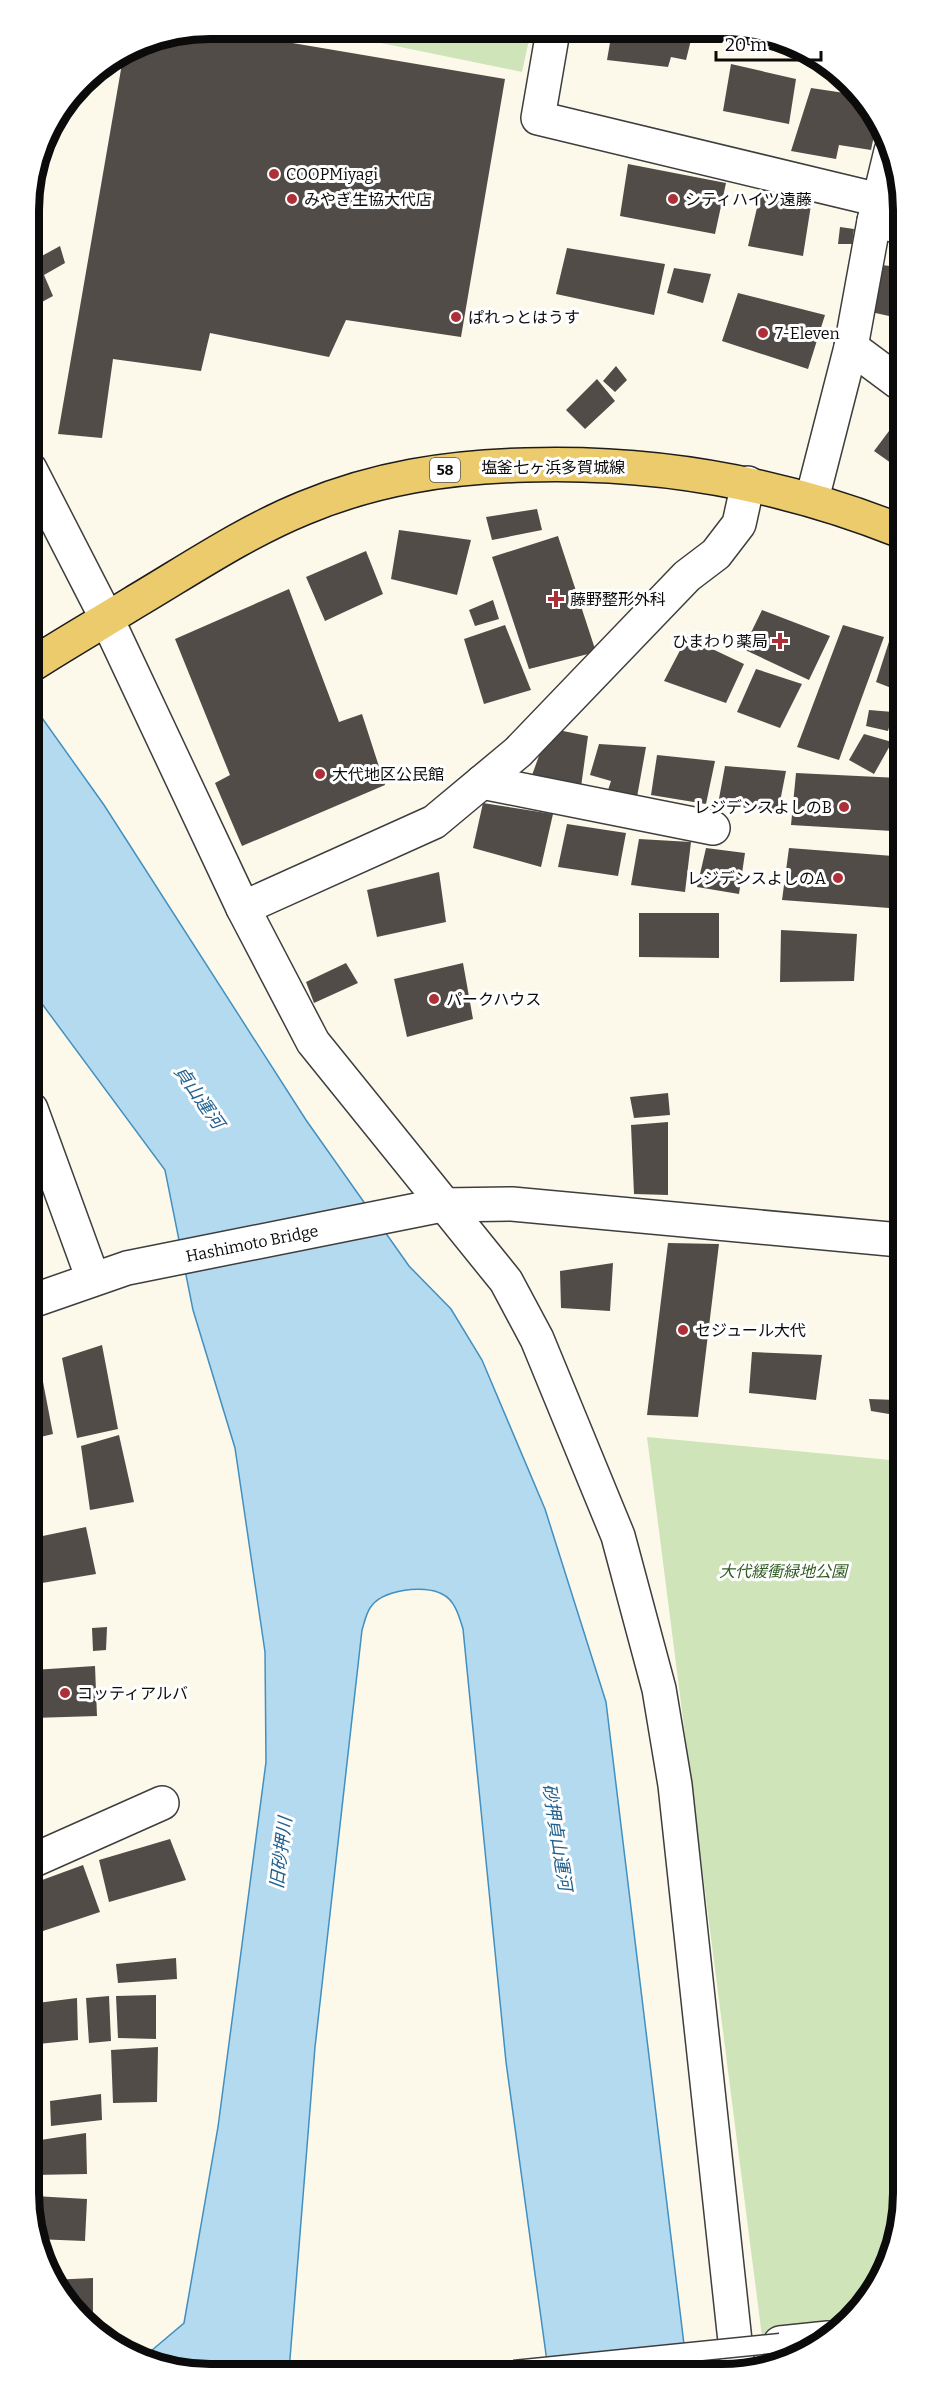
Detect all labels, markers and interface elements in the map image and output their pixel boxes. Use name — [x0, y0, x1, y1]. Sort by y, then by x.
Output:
scale bar — [716, 24, 821, 62]
text: 20 m — [725, 34, 767, 56]
place label: COOPMiyagi — [286, 165, 378, 184]
marker: COOPMiyagi — [267, 167, 281, 181]
place label: みやぎ生協大代店 — [304, 190, 432, 209]
place label: シティハイツ遠藤 — [685, 190, 812, 209]
marker: みやぎ生協大代店 — [285, 192, 299, 206]
marker: シティハイツ遠藤 — [666, 192, 680, 206]
place label: ぱれっとはうす — [468, 308, 580, 327]
marker: ぱれっとはうす — [449, 310, 463, 324]
place label: 7-Eleven — [775, 324, 840, 343]
marker: 7-Eleven — [756, 326, 770, 340]
road number: 58 — [430, 458, 460, 482]
street label: 塩釜七ヶ浜多賀城線 — [481, 458, 625, 477]
marker: 藤野整形外科 — [547, 590, 565, 608]
place label: 藤野整形外科 — [570, 590, 666, 609]
place label: ひまわり薬局 — [672, 632, 768, 651]
marker: ひまわり薬局 — [773, 634, 787, 648]
place label: 大代地区公民館 — [332, 765, 444, 784]
marker: 大代地区公民館 — [313, 767, 327, 781]
place label: レジデンスよしのB — [694, 798, 832, 817]
marker: レジデンスよしのB — [837, 800, 851, 814]
place label: レジデンスよしのA — [687, 869, 827, 888]
marker: レジデンスよしのA — [831, 871, 845, 885]
place label: パークハウス — [446, 990, 541, 1009]
marker: パークハウス — [427, 992, 441, 1006]
water label: 貞山運河 — [169, 1061, 230, 1135]
street label: Hashimoto Bridge — [184, 1221, 320, 1266]
place label: セジュール大代 — [695, 1321, 806, 1340]
marker: セジュール大代 — [676, 1323, 690, 1337]
park label: 大代緩衝緑地公園 — [719, 1562, 849, 1581]
place label: コッティアルバ — [77, 1684, 188, 1703]
marker: コッティアルバ — [58, 1686, 72, 1700]
water label: 砂押貞山運河 — [538, 1782, 577, 1895]
water label: 旧砂押川 — [266, 1814, 297, 1890]

